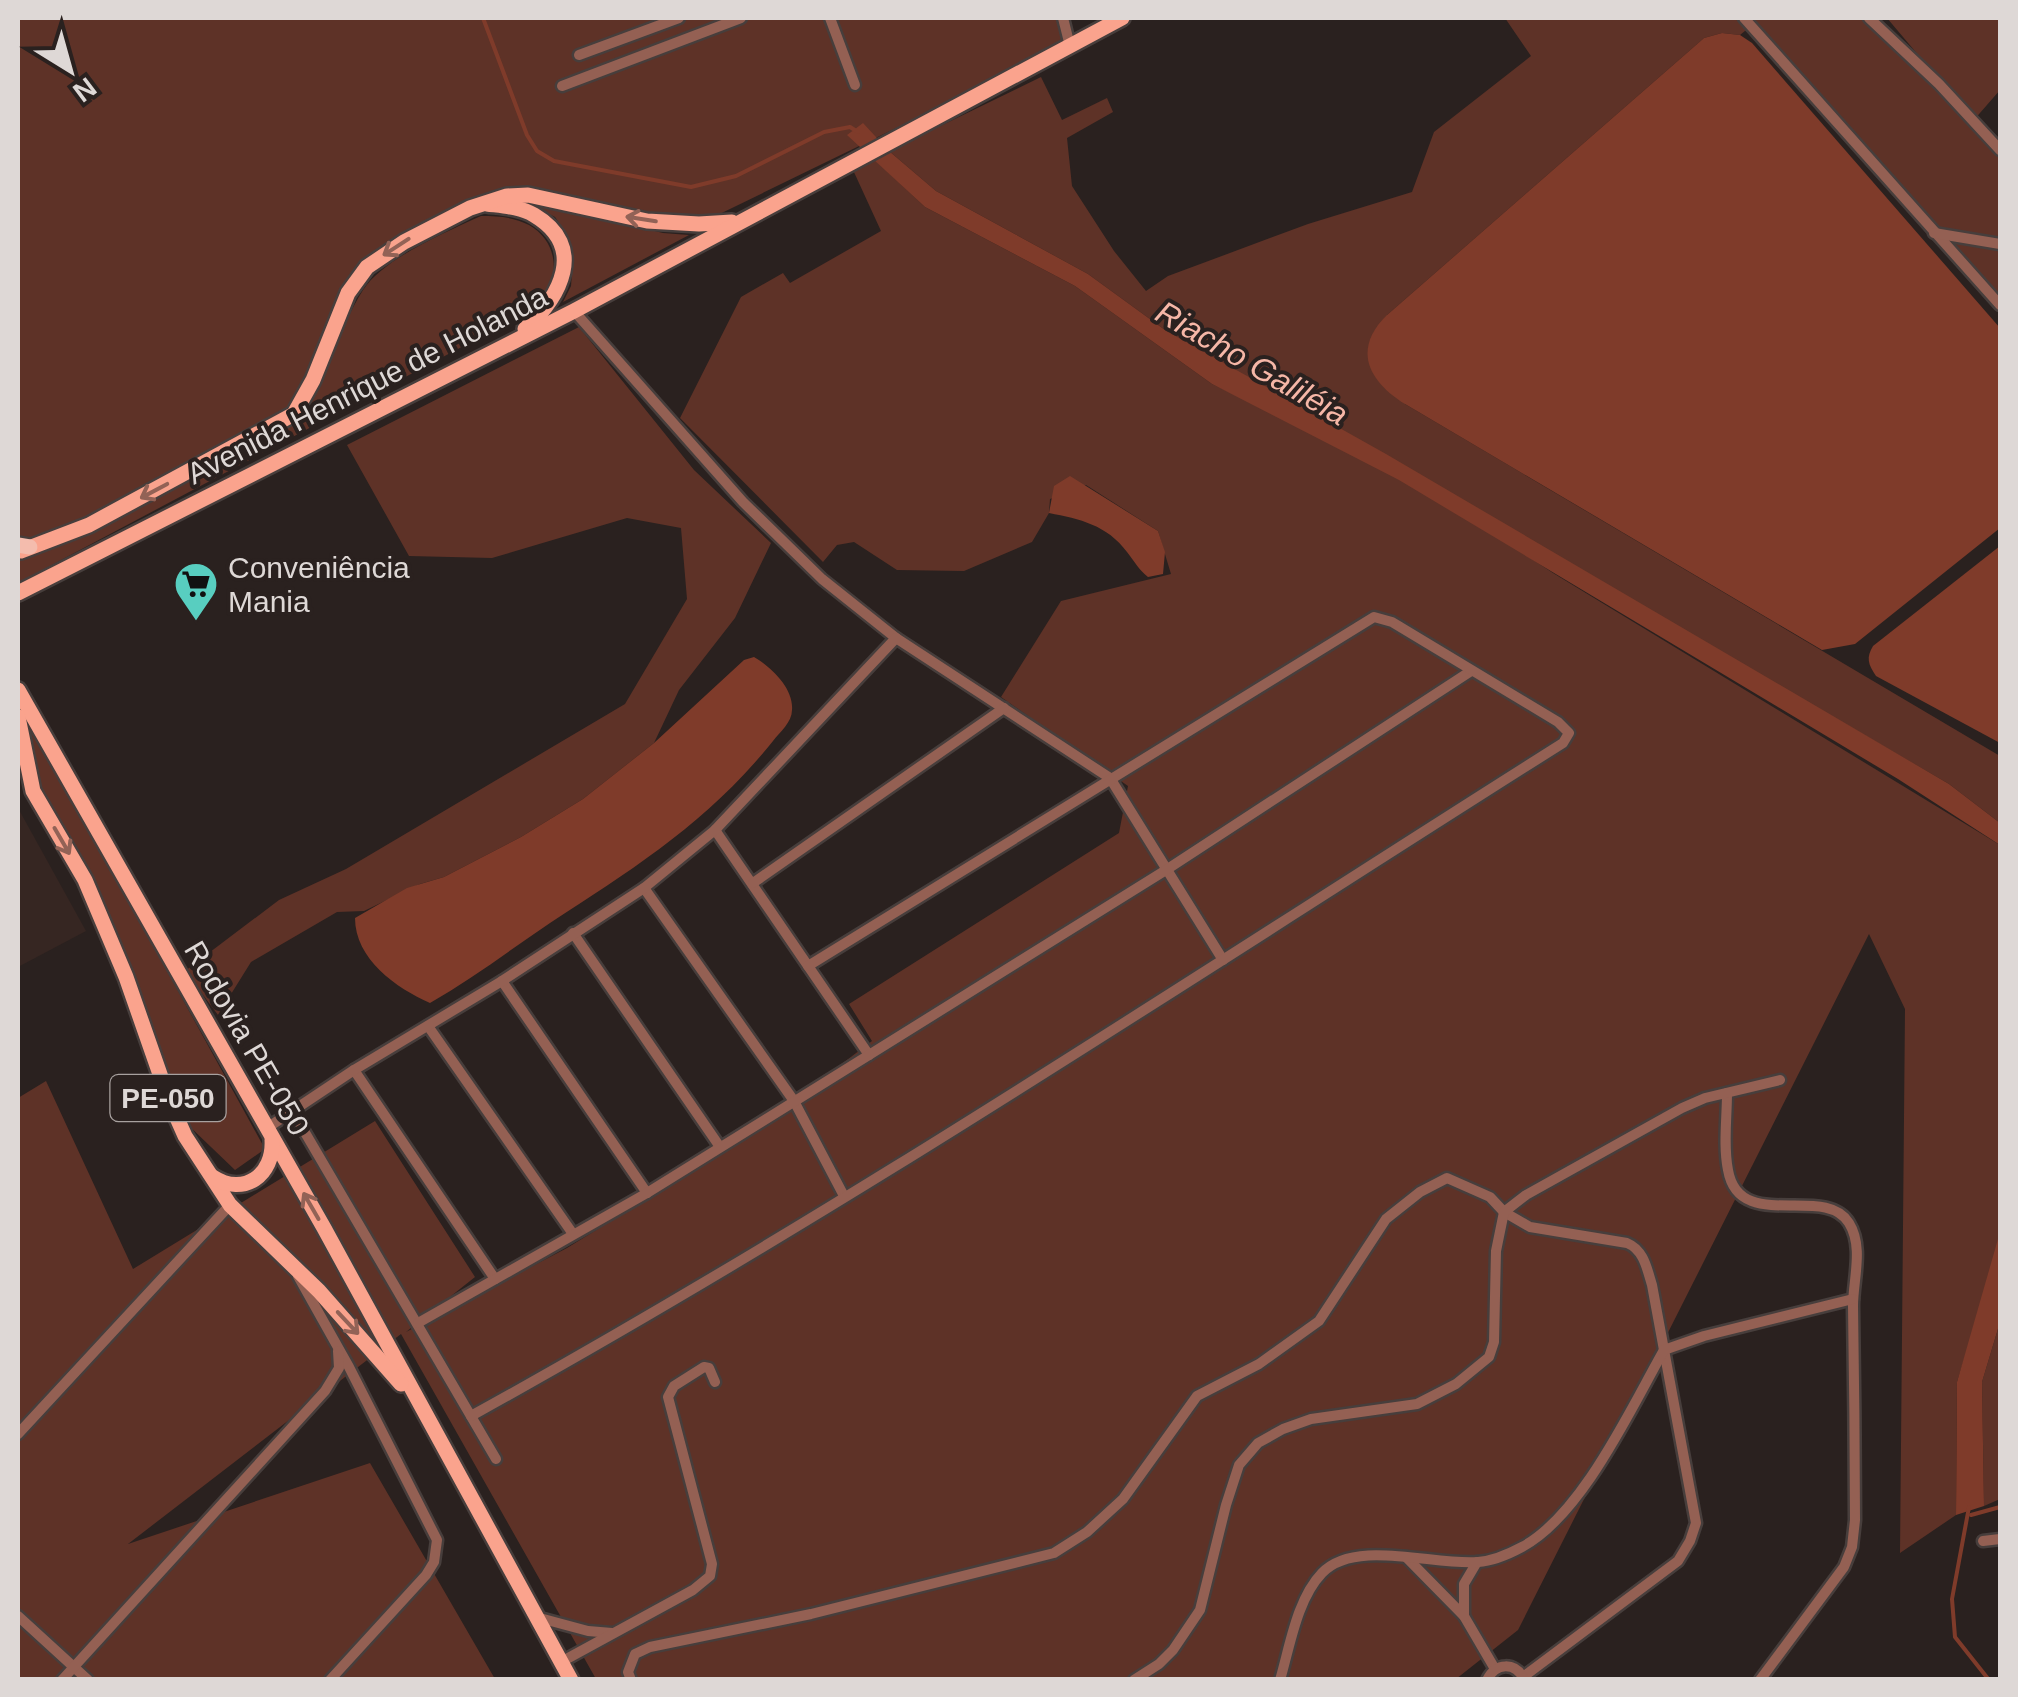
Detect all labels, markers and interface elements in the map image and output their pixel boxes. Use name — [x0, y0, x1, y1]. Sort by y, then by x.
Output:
north arrow — [20, 20, 120, 120]
text: N — [67, 71, 102, 108]
one-way arrow — [626, 209, 658, 228]
one-way arrow — [383, 237, 411, 258]
street label: Avenida Henrique de Holanda — [181, 279, 553, 490]
water label: Riacho Galiléia — [1150, 294, 1354, 432]
one-way arrow — [140, 482, 170, 501]
place label: Conveniência Mania — [228, 551, 410, 618]
supermarket icon: Conveniência Mania — [173, 561, 219, 622]
one-way arrow — [52, 825, 72, 855]
street label: Rodovia PE-050 — [178, 935, 316, 1141]
road number: PE-050 — [110, 1075, 226, 1121]
one-way arrow — [301, 1193, 321, 1221]
one-way arrow — [336, 1310, 360, 1334]

